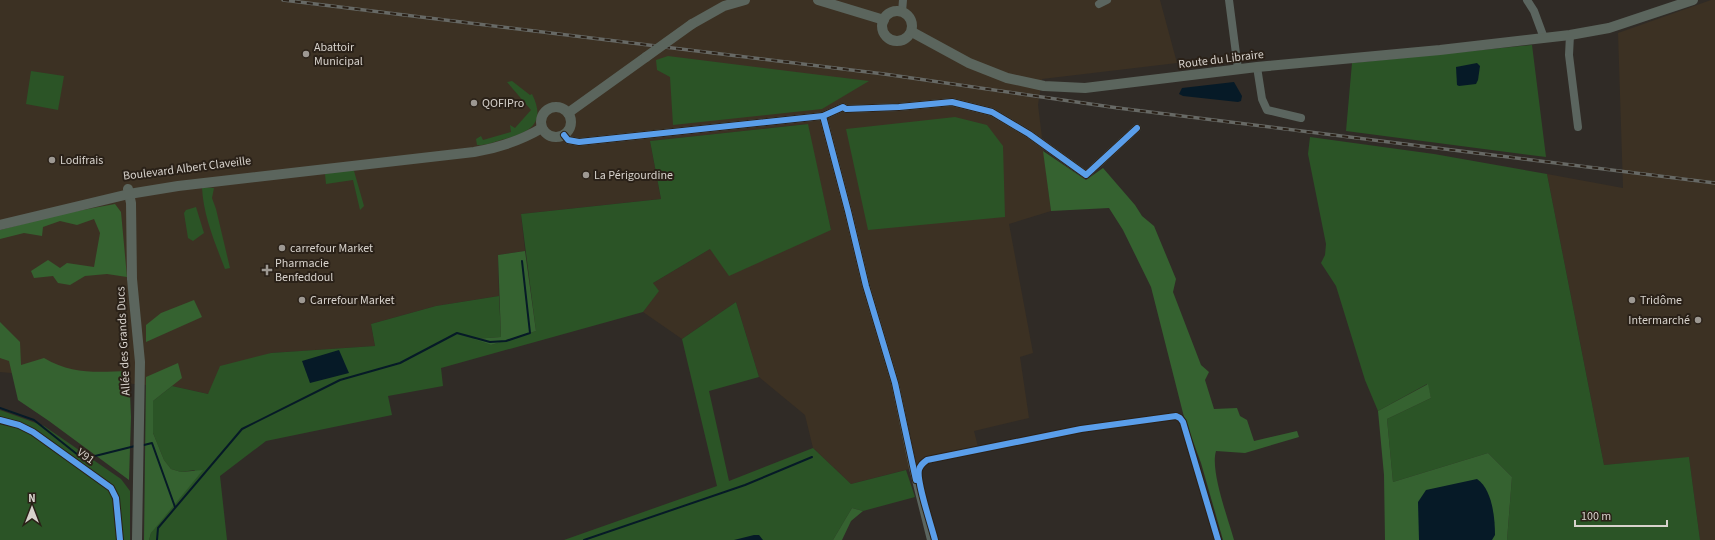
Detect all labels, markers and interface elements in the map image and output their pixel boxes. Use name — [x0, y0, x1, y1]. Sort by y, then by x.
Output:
place label: Abattoir Municipal — [314, 39, 363, 70]
street label: Route du Libraire — [1177, 46, 1265, 73]
marker: Abattoir Municipal — [301, 49, 311, 59]
place label: QOFIPro — [482, 95, 524, 112]
marker: QOFIPro — [469, 98, 479, 108]
place label: Lodifrais — [60, 152, 103, 169]
street label: Boulevard Albert Claveille — [122, 152, 252, 185]
marker: Lodifrais — [47, 155, 57, 165]
place label: La Périgourdine — [594, 167, 673, 184]
marker: La Périgourdine — [581, 170, 591, 180]
place label: carrefour Market — [290, 240, 373, 257]
marker: carrefour Market — [277, 243, 287, 253]
place label: Pharmacie Benfeddoul — [275, 255, 333, 286]
marker: Pharmacie Benfeddoul — [262, 265, 272, 275]
street label: Allée des Grands Ducs — [112, 286, 135, 396]
place label: Carrefour Market — [310, 292, 395, 309]
place label: Tridôme — [1640, 292, 1682, 309]
marker: Carrefour Market — [297, 295, 307, 305]
marker: Tridôme — [1627, 295, 1637, 305]
place label: Intermarché — [1628, 312, 1690, 329]
marker: Intermarché — [1693, 315, 1703, 325]
street label: V91 — [73, 444, 98, 469]
north arrow — [12, 488, 52, 528]
text: N — [28, 491, 36, 506]
scale bar — [1575, 502, 1667, 528]
text: 100 m — [1581, 508, 1611, 525]

